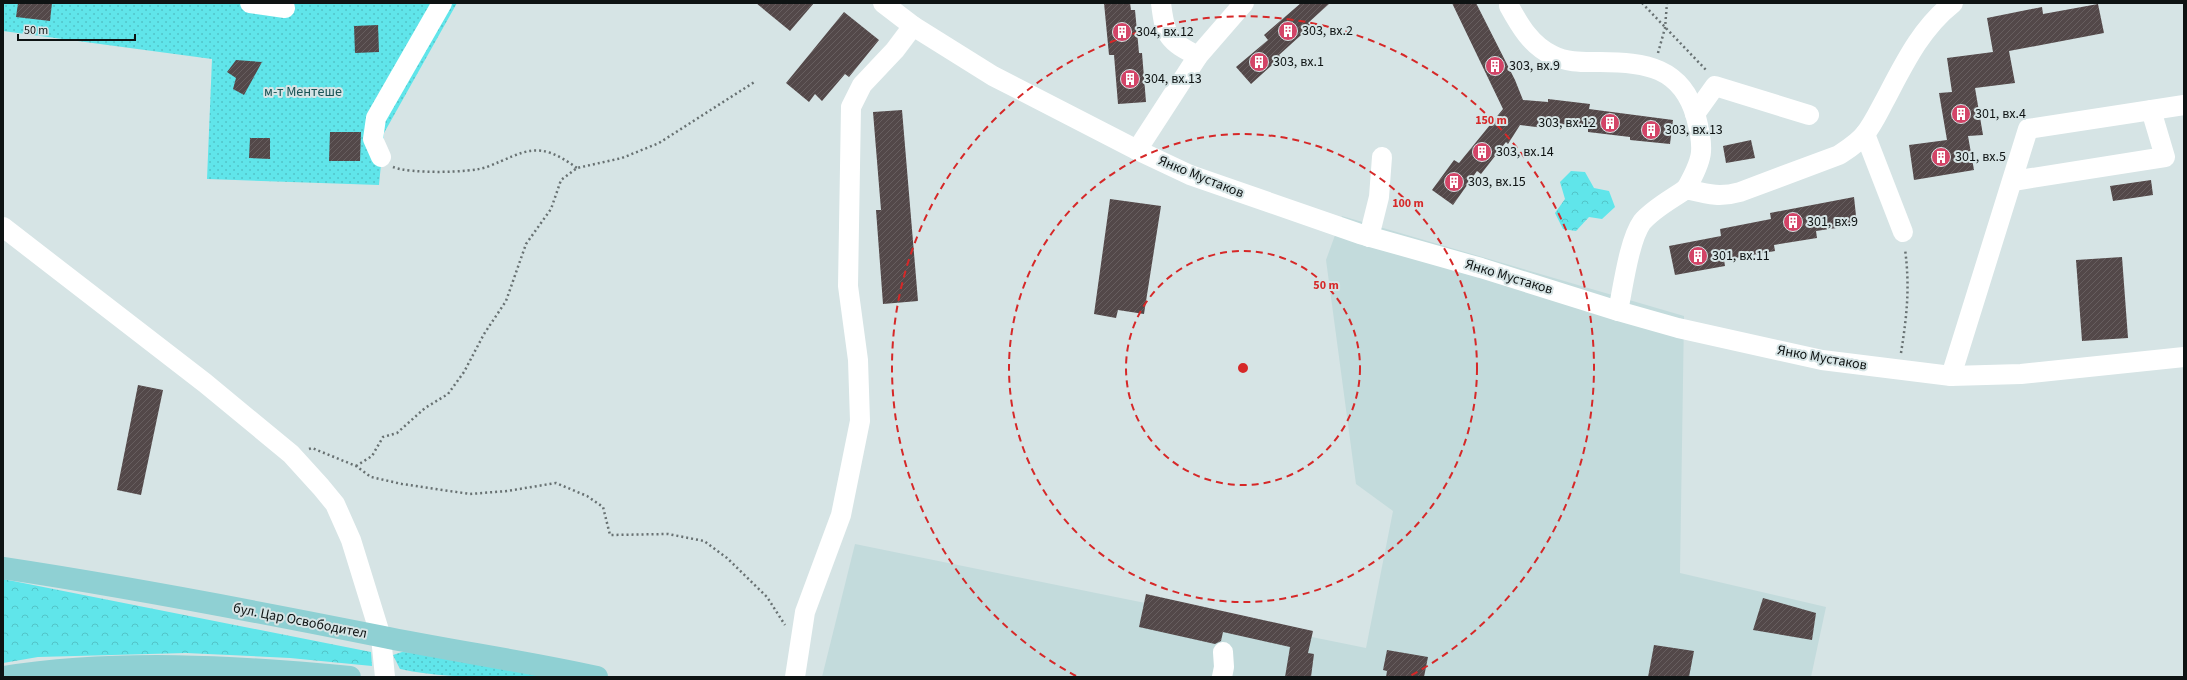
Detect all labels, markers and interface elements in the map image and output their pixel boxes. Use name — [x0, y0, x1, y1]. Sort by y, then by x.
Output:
scale bar — [18, 16, 135, 42]
building icon: 303, вх.2 — [1277, 20, 1299, 42]
building icon: 304, вх.12 — [1111, 21, 1133, 43]
place label: 303, вх.2 — [1302, 21, 1353, 41]
text: 50 m — [24, 22, 48, 39]
place label: 304, вх.12 — [1136, 22, 1194, 42]
building icon: 303, вх.1 — [1248, 51, 1270, 73]
place label: 303, вх.1 — [1273, 52, 1324, 72]
building icon: 303, вх.9 — [1484, 55, 1506, 77]
place label: 303, вх.9 — [1509, 56, 1560, 76]
building icon: 304, вх.13 — [1119, 68, 1141, 90]
place label: 304, вх.13 — [1144, 69, 1202, 89]
park label: м-т Ментeше — [264, 82, 342, 102]
building icon: 301, вх.4 — [1950, 103, 1972, 125]
place label: 301, вх.4 — [1975, 104, 2026, 124]
text: 150 m — [1475, 112, 1507, 129]
building icon: 303, вх.12 — [1599, 112, 1621, 134]
place label: 303, вх.12 — [1538, 113, 1596, 133]
building icon: 303, вх.13 — [1640, 119, 1662, 141]
place label: 303, вх.13 — [1665, 120, 1723, 140]
building icon: 303, вх.14 — [1471, 141, 1493, 163]
place label: 303, вх.14 — [1496, 142, 1554, 162]
building icon: 301, вх.5 — [1930, 146, 1952, 168]
place label: 301, вх.5 — [1955, 147, 2006, 167]
street label: Янко Мустаков — [1155, 151, 1247, 203]
building icon: 303, вх.15 — [1443, 171, 1465, 193]
place label: 303, вх.15 — [1468, 172, 1526, 192]
text: 100 m — [1392, 195, 1424, 212]
building icon: 301, вх.9 — [1782, 211, 1804, 233]
place label: 301, вх.9 — [1807, 212, 1858, 232]
building icon: 301, вх.11 — [1687, 245, 1709, 267]
place label: 301, вх.11 — [1712, 246, 1770, 266]
street label: Янко Мустаков — [1463, 254, 1555, 300]
text: 50 m — [1313, 277, 1339, 294]
street label: Янко Мустаков — [1776, 340, 1868, 376]
centre of rings — [1236, 361, 1250, 375]
street label: бул. Цар Освободител — [231, 598, 369, 644]

